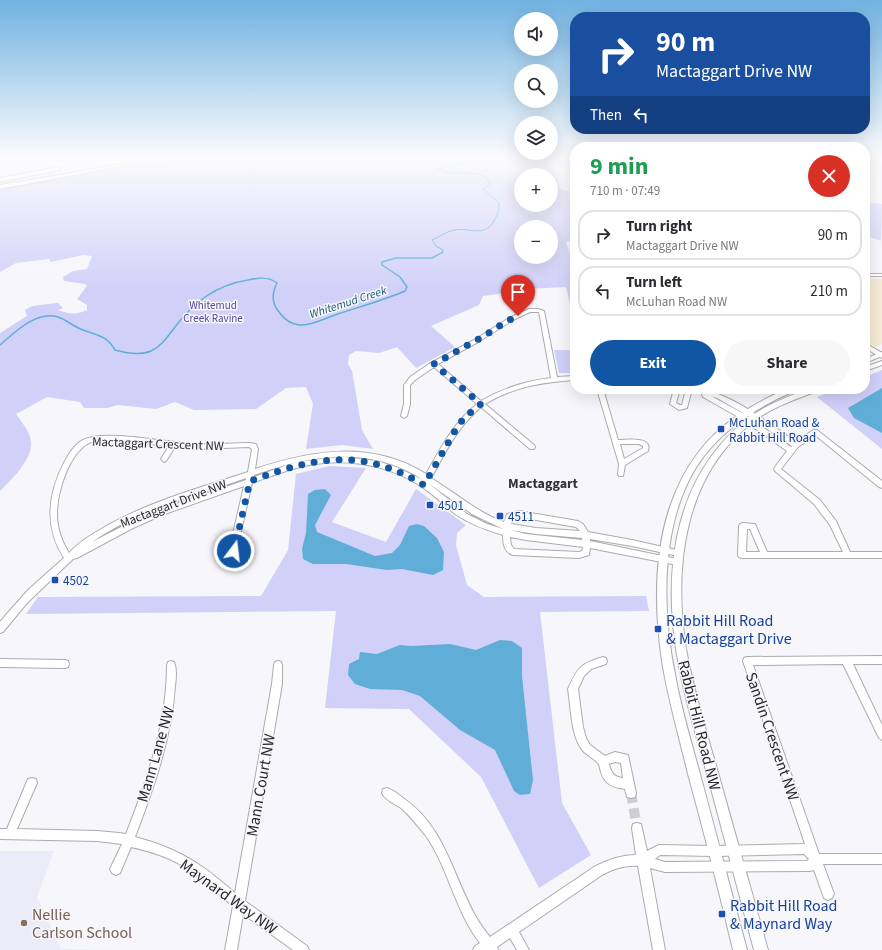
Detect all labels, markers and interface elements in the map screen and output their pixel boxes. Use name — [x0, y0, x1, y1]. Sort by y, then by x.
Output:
map controls — [514, 12, 558, 264]
button: sound — [514, 12, 558, 56]
text: 90 m — [656, 22, 715, 62]
icon: right — [590, 28, 642, 80]
text: Mactaggart Drive NW — [656, 59, 812, 84]
button: search — [514, 64, 558, 108]
icon: left — [630, 104, 652, 126]
text: Then — [590, 105, 622, 126]
button: layers — [514, 116, 558, 160]
text: 9 min — [590, 149, 648, 184]
button: close — [808, 155, 850, 197]
button: + — [514, 168, 558, 212]
text: 710 m · 07:49 — [590, 182, 660, 200]
text: Turn right — [626, 216, 692, 237]
button: − — [514, 220, 558, 264]
icon: right — [592, 224, 614, 246]
text: 90 m — [818, 225, 848, 246]
text: Mactaggart Drive NW — [626, 237, 739, 255]
text: Turn left — [626, 272, 682, 293]
pin — [501, 275, 535, 316]
icon: left — [592, 280, 614, 302]
icon: arrive — [507, 281, 529, 303]
text: 210 m — [810, 281, 848, 302]
water label: Whitemud Creek — [307, 282, 389, 323]
text: McLuhan Road NW — [626, 293, 727, 311]
park label: Whitemud Creek Ravine — [183, 298, 243, 326]
button: Exit — [590, 340, 716, 386]
button: Share — [724, 340, 850, 386]
place label: McLuhan Road & Rabbit Hill Road — [729, 414, 819, 447]
marker: McLuhan Road & Rabbit Hill Road — [716, 424, 726, 434]
street label: Mactaggart Crescent NW — [92, 433, 224, 455]
district label: Mactaggart — [508, 474, 579, 494]
street label: Mactaggart Drive NW — [117, 475, 229, 533]
place label: 4501 — [438, 497, 464, 515]
marker: 4501 — [425, 500, 435, 510]
place label: 4511 — [508, 508, 534, 526]
marker: 4511 — [495, 511, 505, 521]
position arrow — [213, 530, 255, 572]
place label: 4502 — [63, 572, 89, 590]
marker: 4502 — [50, 575, 60, 585]
place label: Rabbit Hill Road & Mactaggart Drive — [666, 610, 792, 650]
marker: Rabbit Hill Road & Mactaggart Drive — [653, 624, 663, 634]
street label: Rabbit Hill Road NW — [672, 658, 726, 793]
street label: Sandin Crescent NW — [740, 669, 804, 804]
street label: Mann Lane NW — [132, 703, 180, 805]
street label: Mann Court NW — [241, 732, 281, 838]
street label: Maynard Way NW — [175, 854, 282, 940]
place label: Rabbit Hill Road & Maynard Way — [730, 895, 837, 935]
place label: Nellie Carlson School — [32, 904, 132, 944]
marker: Rabbit Hill Road & Maynard Way — [717, 909, 727, 919]
marker: Nellie Carlson School — [19, 918, 29, 928]

